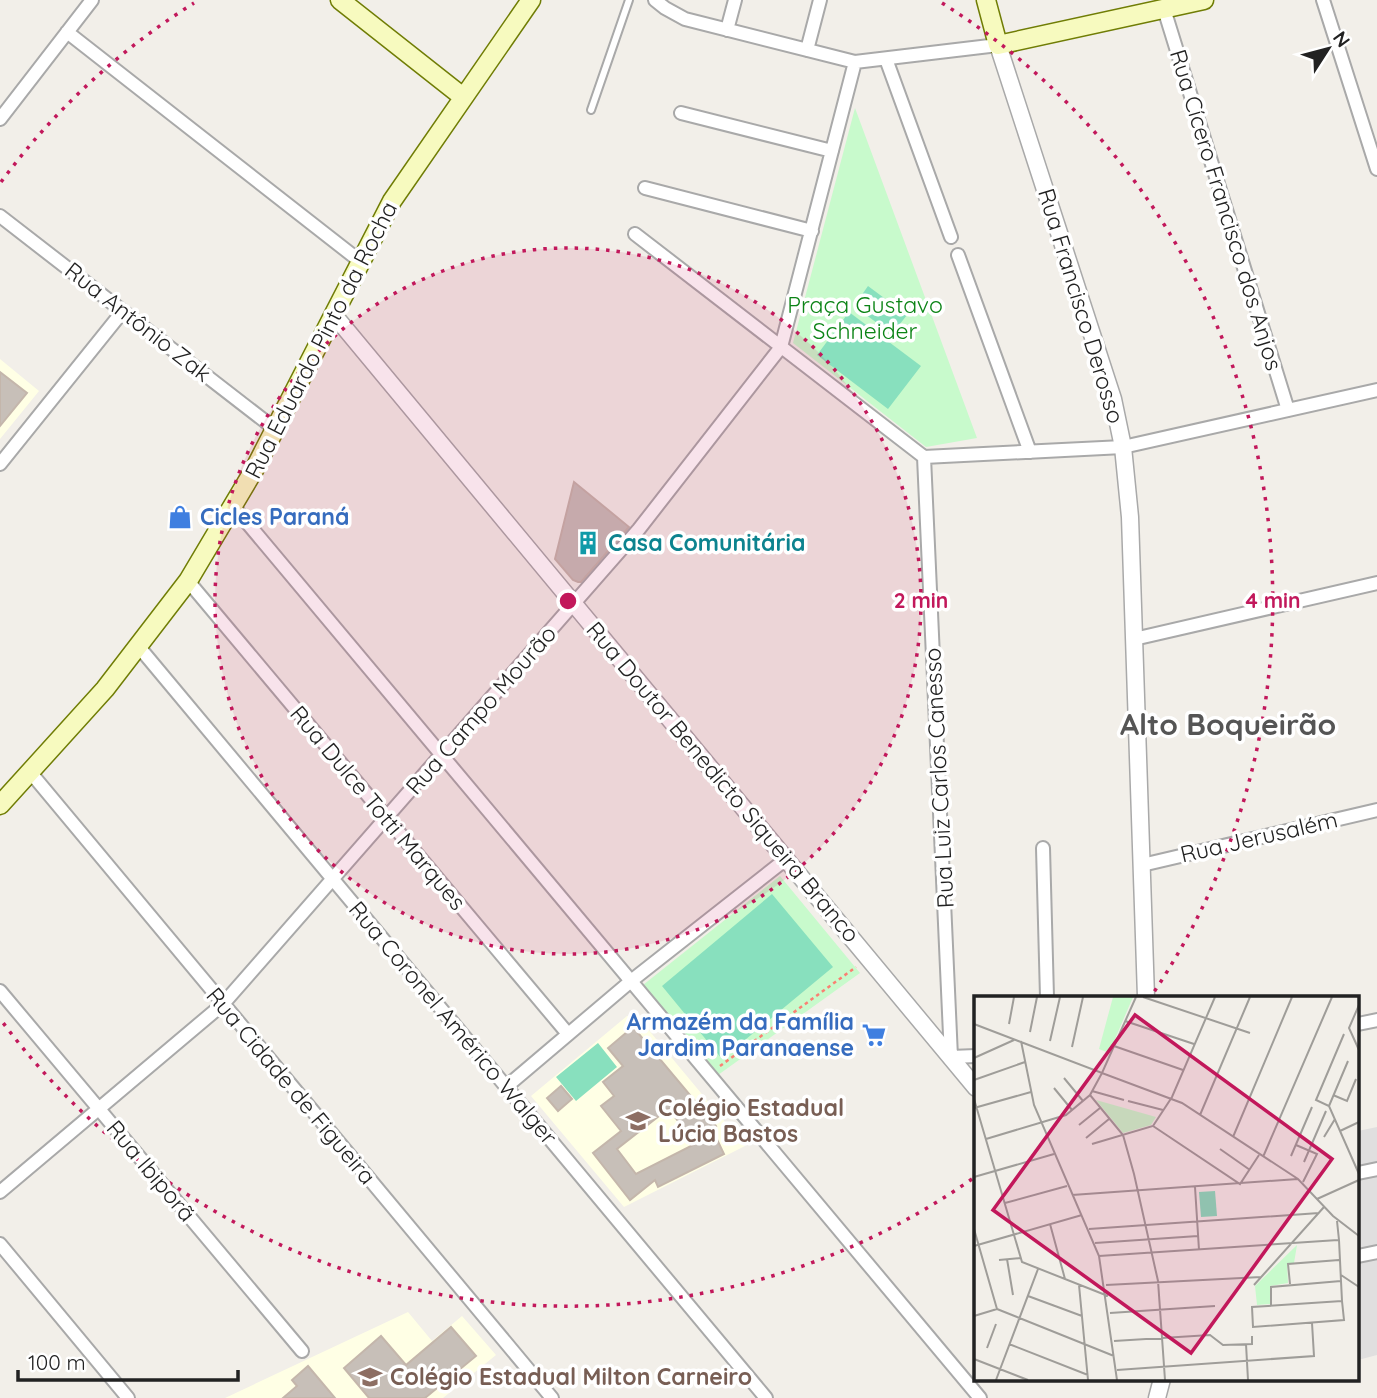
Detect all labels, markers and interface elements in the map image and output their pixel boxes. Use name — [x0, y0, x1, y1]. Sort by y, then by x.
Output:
north arrow — [1293, 14, 1363, 84]
text: N — [1328, 26, 1356, 52]
street label: Rua Cícero Francisco dos Anjos — [1164, 46, 1289, 374]
street label: Rua Francisco Derosso — [1032, 185, 1131, 427]
street label: Rua Eduardo Pinto da Rocha — [238, 196, 403, 483]
street label: Rua Antônio Zak — [59, 255, 217, 388]
park label: Praça Gustavo Schneider — [787, 290, 943, 345]
place label: Cicles Paraná — [200, 502, 349, 531]
shop icon: Cicles Paraná — [166, 503, 194, 531]
place label: Casa Comunitária — [608, 528, 805, 557]
building icon: Casa Comunitária — [574, 529, 602, 557]
text: 2 min — [894, 587, 948, 613]
text: 4 min — [1245, 587, 1301, 613]
centre of rings — [556, 589, 580, 613]
street label: Rua Doutor Benedicto Siqueira Branco — [581, 615, 866, 948]
street label: Rua Campo Mourão — [399, 619, 562, 800]
street label: Rua Luiz Carlos Canesso — [917, 647, 960, 909]
street label: Rua Dulce Totti Marques — [284, 699, 473, 916]
district label: Alto Boqueirão — [1120, 705, 1336, 743]
street label: Rua Jerusalém — [1177, 804, 1340, 869]
street label: Rua Coronel Américo Walger — [343, 895, 564, 1150]
street label: Rua Cidade de Figueira — [200, 981, 382, 1190]
inset map — [974, 996, 1360, 1380]
place label: Armazém da Família Jardim Paranaense — [627, 1007, 854, 1062]
supermarket icon: Armazém da Família Jardim Paranaense — [860, 1021, 888, 1049]
place label: Colégio Estadual Lúcia Bastos — [658, 1093, 844, 1148]
school or university icon: Colégio Estadual Lúcia Bastos — [624, 1107, 652, 1135]
street label: Rua Ibiporã — [101, 1114, 202, 1227]
scale bar — [18, 1338, 238, 1382]
text: 100 m — [28, 1349, 86, 1375]
place label: Colégio Estadual Milton Carneiro — [390, 1362, 752, 1391]
school or university icon: Colégio Estadual Milton Carneiro — [356, 1363, 384, 1391]

